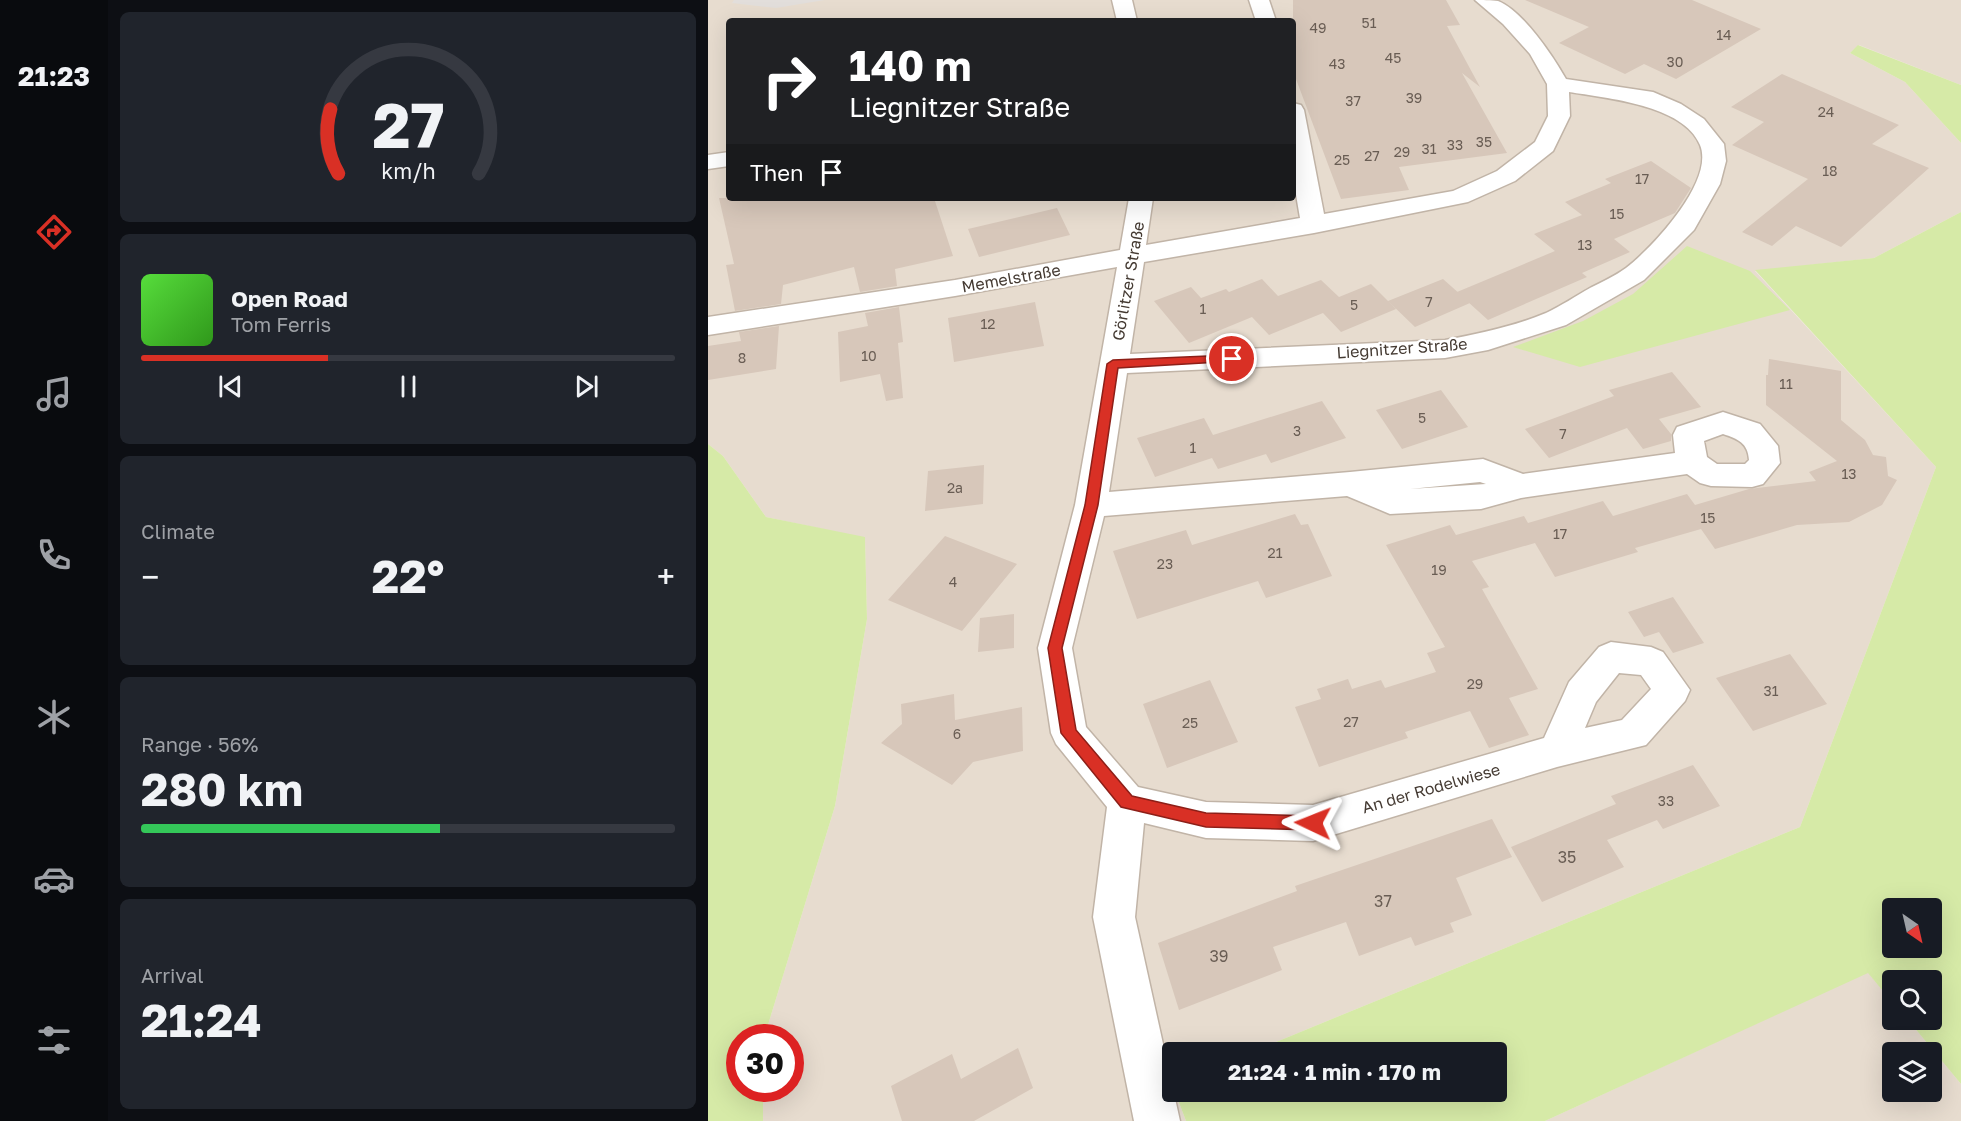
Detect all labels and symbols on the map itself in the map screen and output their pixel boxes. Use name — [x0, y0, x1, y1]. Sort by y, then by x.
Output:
house number: 51 — [1362, 14, 1377, 31]
house number: 49 — [1309, 19, 1327, 36]
house number: 14 — [1716, 26, 1732, 43]
house number: 45 — [1385, 49, 1401, 66]
house number: 30 — [1667, 53, 1683, 70]
house number: 43 — [1329, 55, 1345, 72]
house number: 39 — [1406, 89, 1422, 106]
house number: 37 — [1345, 92, 1361, 109]
house number: 24 — [1818, 103, 1834, 120]
house number: 35 — [1476, 133, 1492, 150]
house number: 33 — [1447, 136, 1463, 153]
house number: 31 — [1422, 140, 1437, 157]
house number: 29 — [1394, 143, 1410, 160]
house number: 27 — [1364, 147, 1380, 164]
house number: 25 — [1334, 151, 1350, 168]
house number: 18 — [1822, 162, 1838, 179]
house number: 17 — [1635, 170, 1649, 187]
house number: 15 — [1610, 205, 1624, 222]
street label: Görlitzer Straße — [1108, 220, 1148, 342]
house number: 13 — [1578, 236, 1592, 253]
street label: Memelstraße — [960, 259, 1062, 297]
house number: 7 — [1425, 293, 1433, 310]
house number: 5 — [1350, 296, 1358, 313]
house number: 1 — [1200, 300, 1207, 317]
house number: 12 — [981, 315, 995, 332]
pin — [1206, 333, 1257, 384]
street label: Liegnitzer Straße — [1336, 333, 1468, 363]
house number: 10 — [861, 347, 877, 364]
house number: 8 — [738, 349, 746, 366]
house number: 11 — [1779, 375, 1793, 392]
house number: 5 — [1418, 409, 1426, 426]
house number: 3 — [1293, 422, 1301, 439]
house number: 7 — [1559, 425, 1567, 442]
house number: 1 — [1190, 439, 1197, 456]
house number: 13 — [1842, 465, 1856, 482]
house number: 2a — [947, 479, 963, 496]
house number: 15 — [1701, 509, 1715, 526]
house number: 17 — [1553, 525, 1567, 542]
house number: 21 — [1268, 544, 1283, 561]
house number: 23 — [1157, 555, 1173, 572]
house number: 19 — [1431, 561, 1447, 578]
house number: 4 — [949, 573, 957, 590]
house number: 29 — [1467, 675, 1483, 692]
house number: 31 — [1764, 682, 1779, 699]
house number: 27 — [1343, 713, 1359, 730]
house number: 25 — [1182, 714, 1198, 731]
house number: 6 — [953, 725, 961, 742]
street label: An der Rodelwiese — [1360, 759, 1502, 817]
position arrow — [1281, 791, 1345, 855]
house number: 33 — [1658, 792, 1674, 809]
house number: 35 — [1558, 847, 1576, 867]
house number: 37 — [1374, 891, 1392, 911]
north arrow — [1882, 898, 1942, 958]
house number: 39 — [1209, 946, 1229, 966]
speed limit sign: 30 — [726, 1024, 804, 1102]

